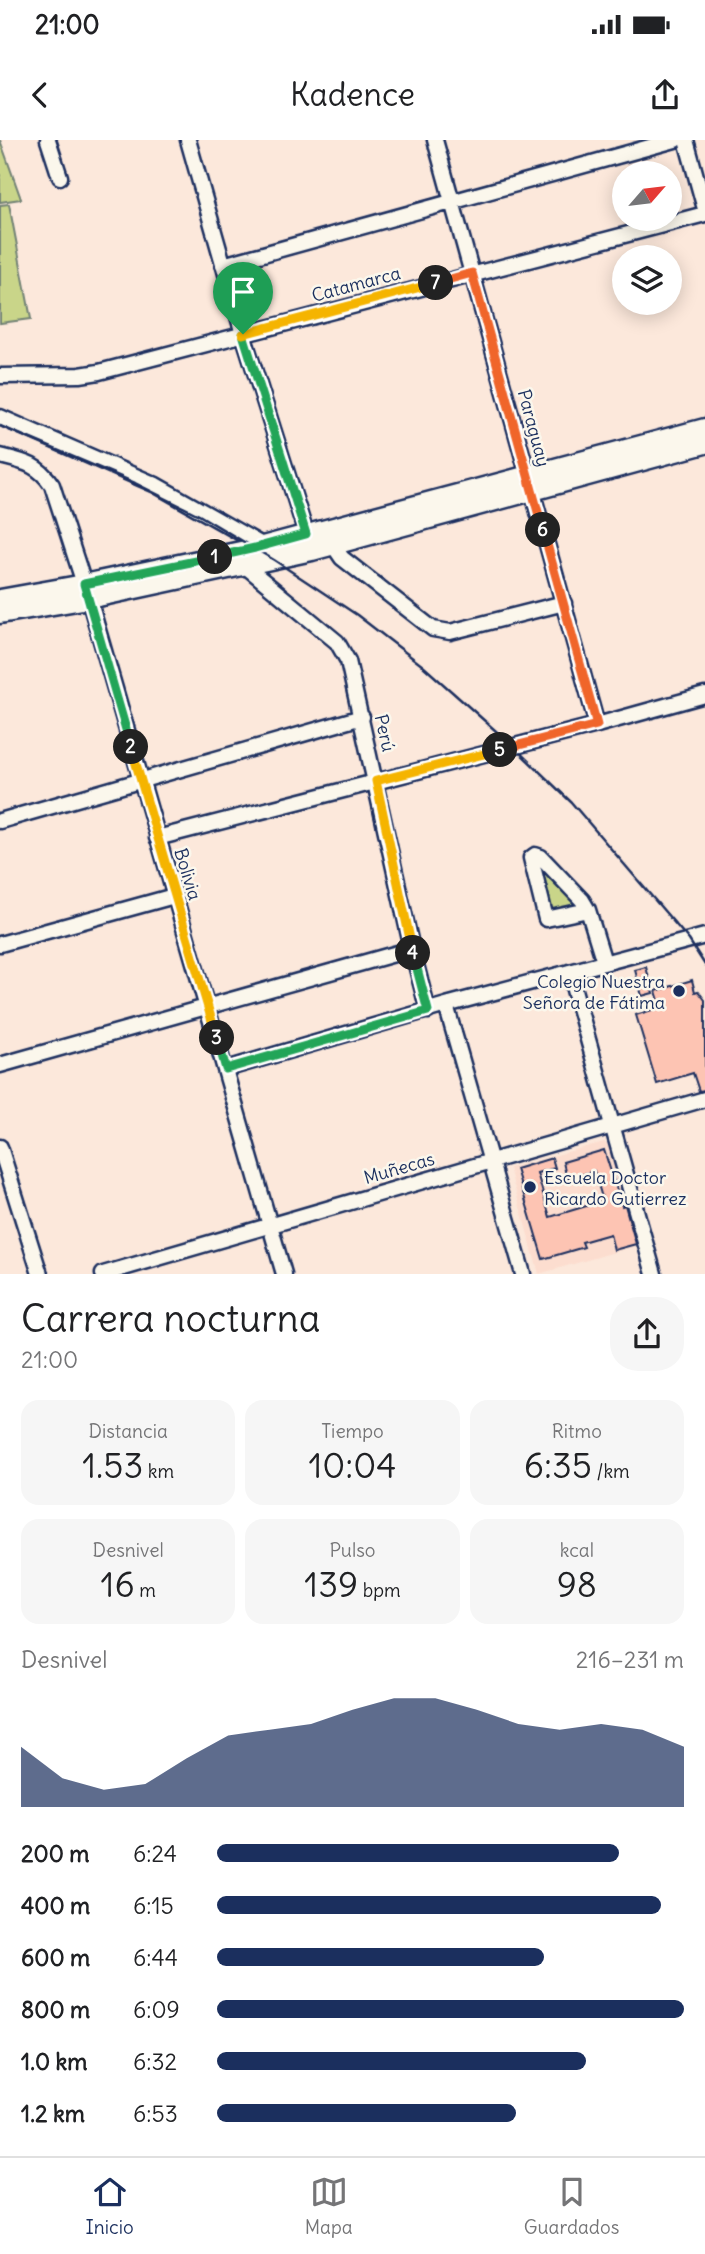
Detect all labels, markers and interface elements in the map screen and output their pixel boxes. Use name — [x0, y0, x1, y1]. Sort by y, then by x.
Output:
text: 21:00 — [35, 8, 100, 41]
text: Kadence — [290, 74, 415, 115]
icon: back — [21, 76, 59, 114]
icon: share — [646, 76, 684, 114]
north arrow — [612, 161, 682, 231]
map controls — [612, 161, 682, 315]
button: layers — [612, 245, 682, 315]
street label: Catamarca — [309, 261, 403, 307]
pin — [213, 262, 273, 334]
pin: 7 — [418, 265, 453, 300]
text: 7 — [431, 270, 440, 294]
icon: arrive — [224, 273, 262, 311]
street label: Paraguay — [513, 387, 555, 469]
pin: 6 — [526, 512, 560, 548]
text: 6 — [537, 517, 548, 541]
pin: 1 — [198, 540, 232, 574]
text: 1 — [211, 544, 218, 568]
street label: Perú — [370, 712, 400, 754]
pin: 2 — [114, 730, 148, 764]
pin: 5 — [482, 732, 518, 768]
text: 2 — [125, 734, 136, 758]
text: 5 — [494, 737, 505, 761]
street label: Bolivia — [169, 845, 207, 903]
pin: 4 — [396, 936, 430, 970]
text: 4 — [407, 940, 418, 964]
place label: Colegio Nuestra Señora de Fátima — [523, 970, 665, 1014]
marker: Colegio Nuestra Señora de Fátima — [671, 983, 687, 999]
pin: 3 — [200, 1020, 234, 1056]
text: 3 — [211, 1025, 222, 1049]
street label: Muñecas — [361, 1147, 437, 1189]
place label: Escuela Doctor Ricardo Gutierrez — [544, 1166, 687, 1210]
marker: Escuela Doctor Ricardo Gutierrez — [522, 1179, 538, 1195]
text: Carrera nocturna — [21, 1295, 320, 1342]
button: share — [610, 1297, 684, 1371]
text: 21:00 — [21, 1345, 78, 1374]
text: Distancia — [88, 1419, 168, 1443]
text: Tiempo — [321, 1419, 384, 1443]
text: Ritmo — [552, 1419, 602, 1443]
text: 1.53 — [82, 1443, 143, 1487]
text: 10:04 — [308, 1443, 397, 1487]
text: 6:35 — [524, 1443, 592, 1487]
text: km — [143, 1459, 174, 1483]
text: /km — [592, 1459, 630, 1483]
text: Desnivel — [93, 1538, 164, 1562]
text: Pulso — [329, 1538, 376, 1562]
text: kcal — [560, 1538, 594, 1562]
text: 16 — [101, 1562, 135, 1606]
text: 139 — [304, 1562, 358, 1606]
text: 98 — [557, 1562, 597, 1606]
text: m — [135, 1578, 156, 1602]
text: bpm — [358, 1578, 401, 1602]
text: Desnivel — [21, 1645, 107, 1674]
text: 216–231 m — [576, 1645, 684, 1674]
text: 200 m — [21, 1839, 90, 1868]
text: 6:24 — [133, 1839, 177, 1868]
text: 400 m — [21, 1891, 90, 1920]
text: 6:15 — [133, 1891, 174, 1920]
text: 600 m — [21, 1943, 90, 1972]
text: 6:44 — [133, 1943, 178, 1972]
text: 800 m — [21, 1995, 90, 2024]
text: 6:09 — [133, 1995, 180, 2024]
text: 1.0 km — [21, 2047, 87, 2076]
text: 6:32 — [133, 2047, 177, 2076]
text: 1.2 km — [21, 2099, 85, 2128]
text: 6:53 — [133, 2099, 178, 2128]
tab: Inicio — [86, 2173, 134, 2239]
tab: Mapa — [305, 2173, 353, 2239]
tab: Guardados — [524, 2173, 619, 2239]

